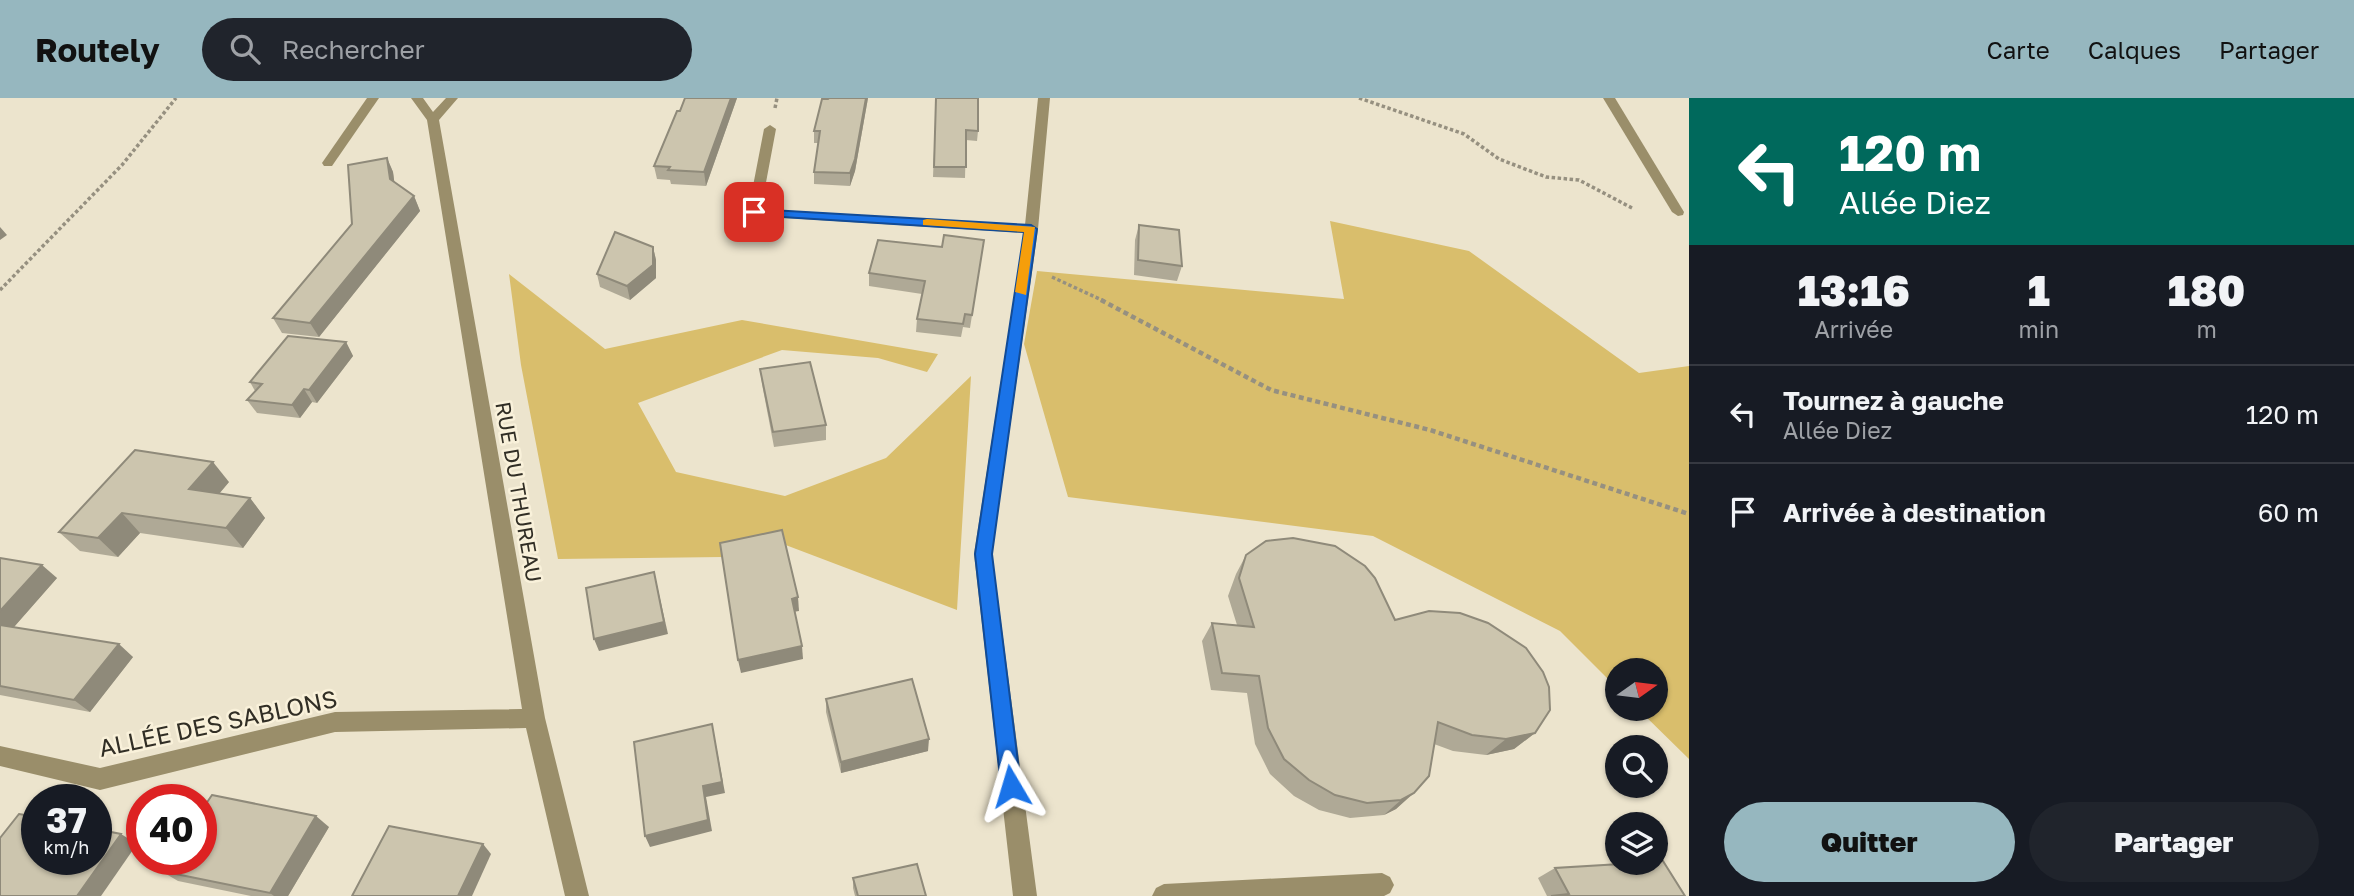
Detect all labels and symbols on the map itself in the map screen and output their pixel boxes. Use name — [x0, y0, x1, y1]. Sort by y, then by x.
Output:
pin — [724, 182, 784, 242]
street label: RUE DU THUREAU — [490, 399, 548, 584]
north arrow — [1605, 658, 1668, 721]
street label: ALLÉE DES SABLONS — [96, 683, 339, 762]
position arrow — [974, 749, 1048, 823]
speed limit sign: 40 — [126, 784, 217, 875]

